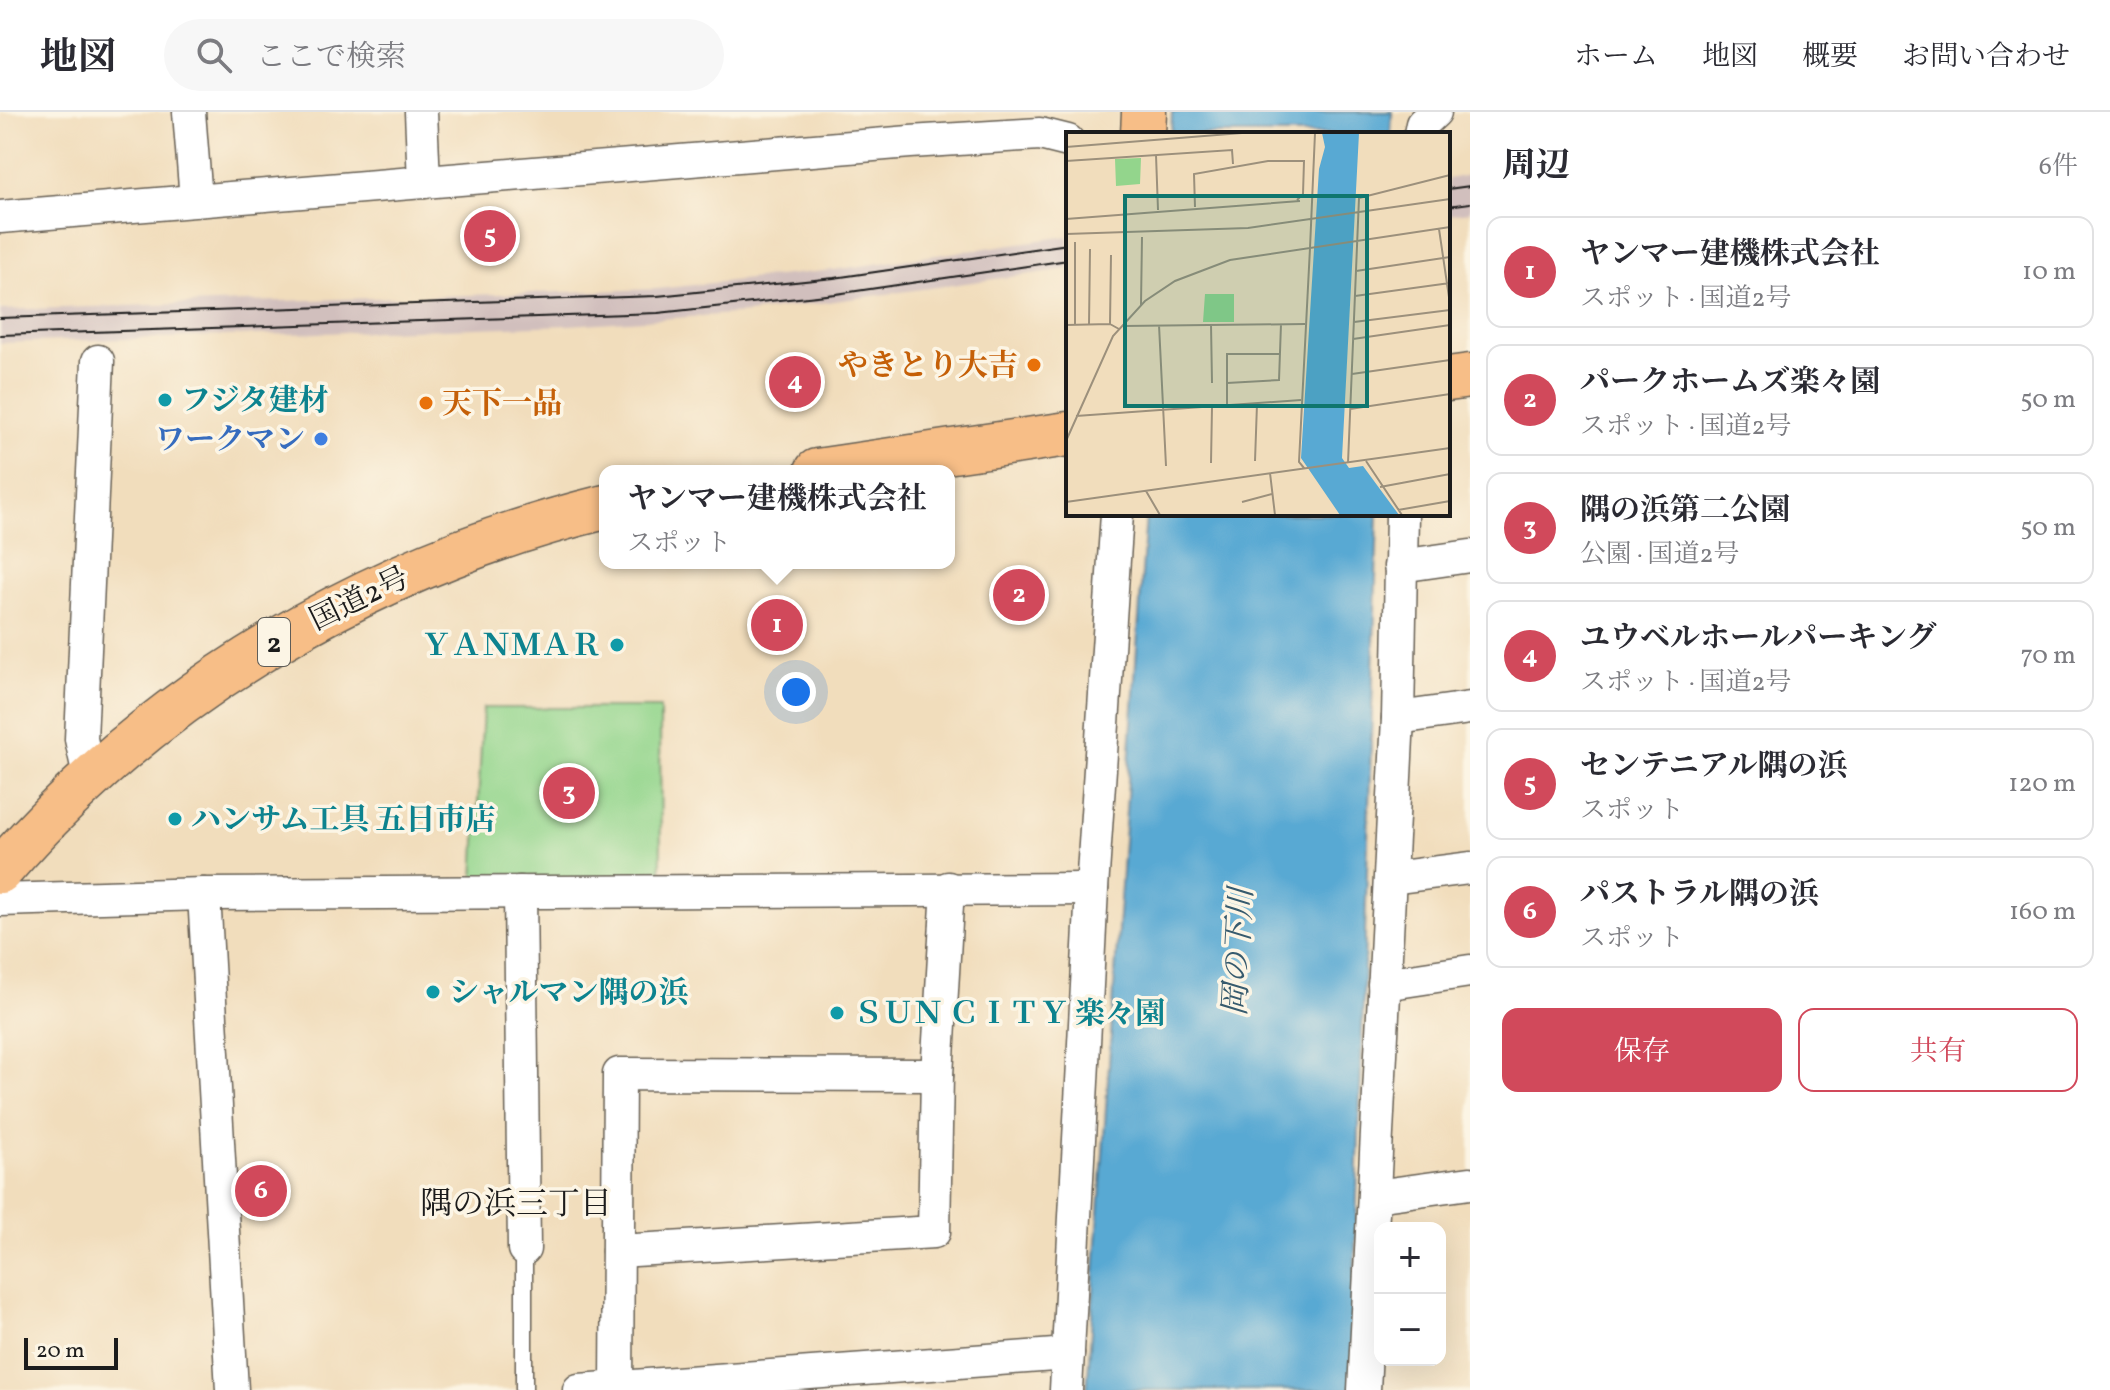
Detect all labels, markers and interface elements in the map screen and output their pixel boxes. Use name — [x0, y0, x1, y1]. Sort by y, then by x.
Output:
search box — [164, 19, 724, 91]
text: 地図 — [40, 33, 116, 86]
icon: search — [192, 33, 236, 77]
text: ここで検索 — [256, 37, 406, 79]
text: ホーム — [1574, 38, 1658, 77]
text: 地図 — [1702, 38, 1758, 77]
text: 概要 — [1802, 38, 1858, 77]
text: お問い合わせ — [1902, 38, 2070, 77]
inset map — [1066, 132, 1450, 516]
text: 周辺 — [1502, 144, 1570, 191]
text: 6件 — [2039, 149, 2078, 185]
pin: 5 — [464, 206, 516, 266]
text: ヤンマー建機株式会社 — [1580, 234, 1880, 276]
text: 1 — [1525, 254, 1535, 290]
text: 10 m — [2022, 254, 2076, 290]
text: スポット · 国道2号 — [1580, 281, 1791, 317]
place label: やきとり大吉 — [838, 346, 1018, 388]
pin: 4 — [769, 352, 821, 412]
marker: やきとり大吉 — [1025, 356, 1043, 374]
text: パークホームズ楽々園 — [1580, 362, 1880, 404]
place label: フジタ建材 — [181, 381, 329, 423]
text: 2 — [1523, 382, 1537, 418]
text: 50 m — [2020, 382, 2076, 418]
place label: 天下一品 — [442, 384, 562, 426]
marker: フジタ建材 — [156, 391, 174, 409]
marker: 天下一品 — [417, 394, 435, 412]
text: スポット · 国道2号 — [1580, 409, 1791, 445]
place label: ワークマン — [155, 420, 305, 462]
marker: ワークマン — [312, 430, 330, 448]
popup — [599, 465, 955, 569]
text: ヤンマー建機株式会社 — [627, 479, 927, 521]
text: 隅の浜第二公園 — [1580, 490, 1790, 532]
text: 3 — [1523, 510, 1537, 546]
text: 50 m — [2020, 510, 2076, 546]
text: スポット — [627, 526, 731, 562]
text: 公園 · 国道2号 — [1580, 537, 1739, 573]
street label: 国道2号 — [303, 558, 417, 642]
pin: 2 — [993, 565, 1045, 625]
pin: 1 — [751, 595, 803, 655]
road number: 2 — [258, 618, 290, 666]
text: ユウベルホールパーキング — [1580, 618, 1936, 660]
place label: ＹＡＮＭＡＲ — [421, 626, 601, 668]
marker: ＹＡＮＭＡＲ — [608, 636, 626, 654]
text: 4 — [1522, 638, 1538, 674]
text: 70 m — [2021, 638, 2076, 674]
text: スポット · 国道2号 — [1580, 665, 1791, 701]
your location — [776, 672, 816, 712]
text: センテニアル隅の浜 — [1580, 746, 1848, 788]
pin: 3 — [543, 763, 595, 823]
text: 5 — [1524, 766, 1536, 802]
text: 120 m — [2008, 766, 2076, 802]
text: スポット — [1580, 793, 1684, 829]
place label: ハンサム工具 五日市店 — [191, 800, 496, 842]
marker: ハンサム工具 五日市店 — [166, 810, 184, 828]
text: パストラル隅の浜 — [1580, 874, 1819, 916]
water label: 岡の下川 — [1215, 884, 1265, 1017]
text: 6 — [1523, 894, 1537, 930]
text: 160 m — [2009, 894, 2076, 930]
text: スポット — [1580, 921, 1684, 957]
place label: シャルマン隅の浜 — [449, 973, 688, 1015]
marker: シャルマン隅の浜 — [424, 983, 442, 1001]
place label: ＳＵＮ ＣＩＴＹ 楽々園 — [853, 994, 1165, 1036]
marker: ＳＵＮ ＣＩＴＹ 楽々園 — [828, 1004, 846, 1022]
button: 保存 — [1502, 1008, 1782, 1092]
button: 共有 — [1798, 1008, 2078, 1092]
pin: 6 — [235, 1161, 287, 1221]
district label: 隅の浜三丁目 — [420, 1184, 612, 1228]
map controls — [1374, 1222, 1446, 1366]
button: + — [1374, 1222, 1446, 1294]
button: − — [1374, 1294, 1446, 1366]
scale bar — [24, 1334, 118, 1370]
text: 20 m — [36, 1336, 85, 1367]

